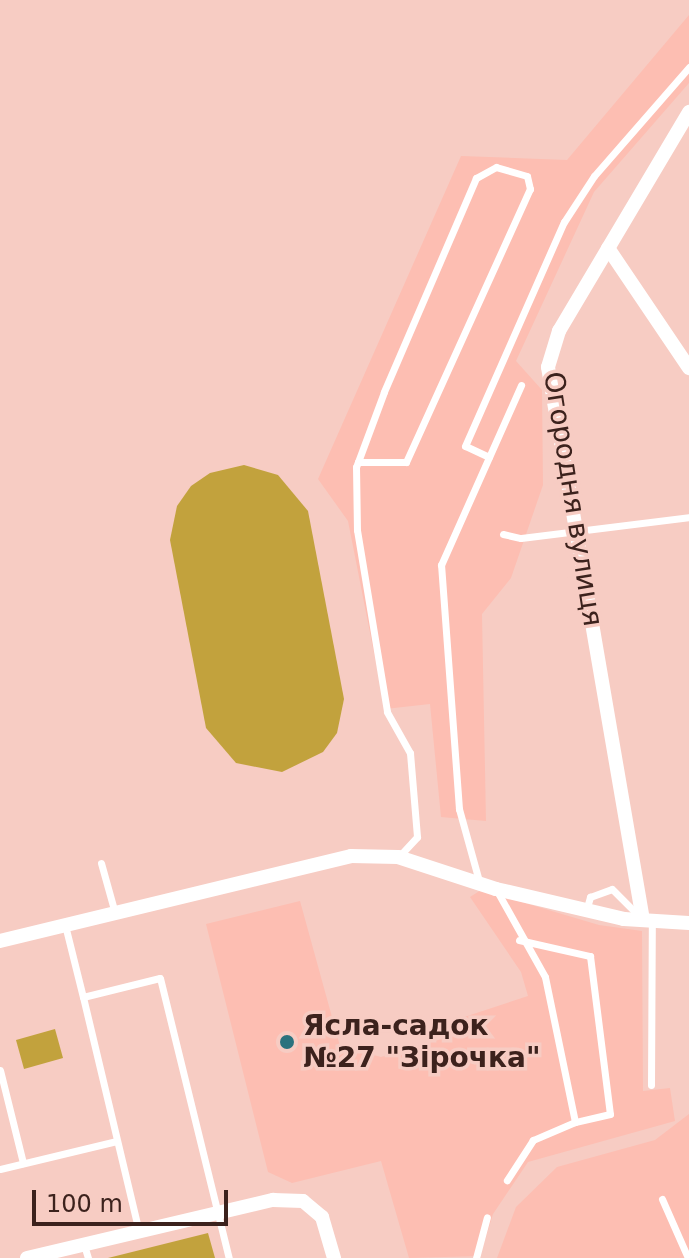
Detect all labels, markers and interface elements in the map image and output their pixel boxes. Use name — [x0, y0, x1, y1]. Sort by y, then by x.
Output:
street label: Огородня вулиця — [536, 369, 610, 629]
place label: Ясла-садок №27 "Зірочка" — [303, 1009, 540, 1075]
marker: Ясла-садок №27 "Зірочка" — [278, 1033, 296, 1051]
scale bar — [36, 1174, 232, 1224]
text: 100 m — [46, 1190, 123, 1218]

